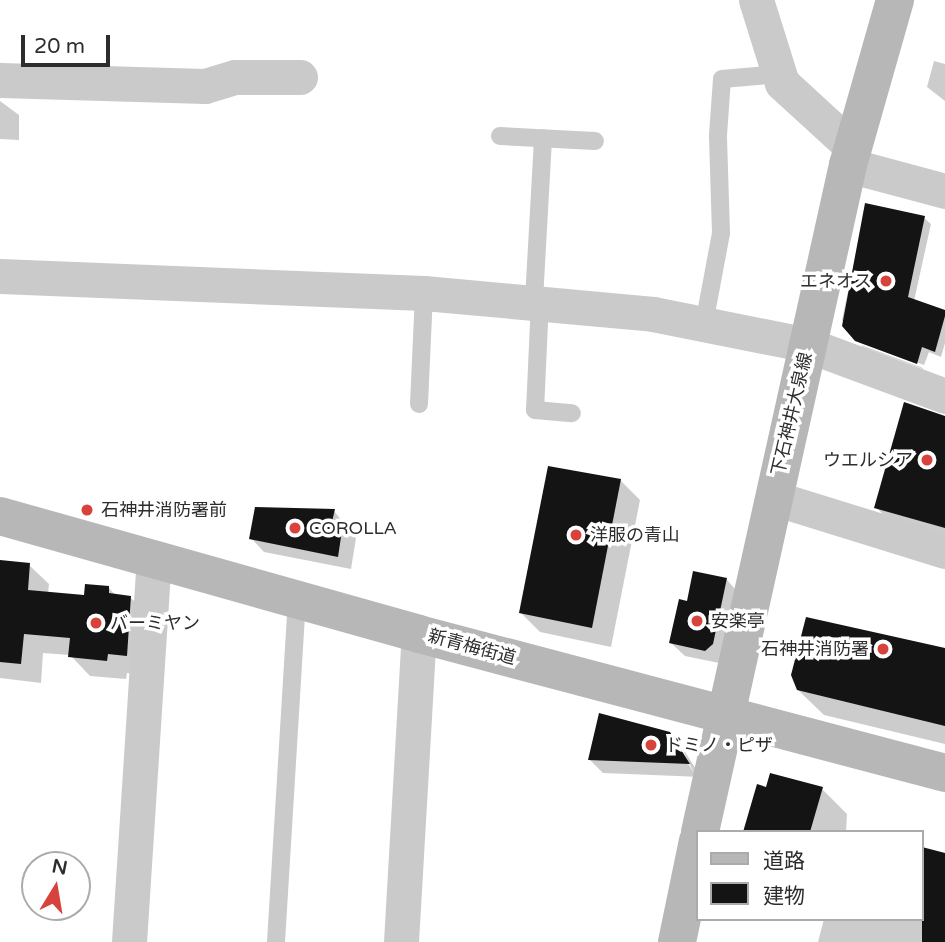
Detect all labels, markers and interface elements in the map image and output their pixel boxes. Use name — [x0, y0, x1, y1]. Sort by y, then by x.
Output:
scale bar — [24, 21, 114, 65]
text: 20 m — [34, 34, 85, 59]
place label: エネオス — [800, 270, 872, 292]
marker: エネオス — [878, 273, 894, 289]
street label: 下石神井大泉線 — [767, 350, 817, 478]
place label: ウエルシア — [823, 449, 913, 471]
marker: ウエルシア — [919, 452, 935, 468]
place label: 石神井消防署前 — [101, 499, 227, 521]
marker: 石神井消防署前 — [79, 502, 95, 518]
place label: COROLLA — [309, 517, 397, 539]
marker: COROLLA — [287, 520, 303, 536]
place label: 洋服の青山 — [590, 524, 680, 546]
marker: 洋服の青山 — [568, 527, 584, 543]
place label: 安楽亭 — [711, 610, 765, 632]
place label: バーミヤン — [110, 612, 200, 634]
marker: 安楽亭 — [689, 613, 705, 629]
marker: バーミヤン — [88, 615, 104, 631]
street label: 新青梅街道 — [426, 625, 518, 669]
place label: 石神井消防署 — [761, 638, 869, 660]
marker: 石神井消防署 — [875, 641, 891, 657]
place label: ドミノ・ピザ — [665, 734, 773, 756]
marker: ドミノ・ピザ — [643, 737, 659, 753]
legend — [696, 830, 924, 921]
text: 道路 — [763, 849, 805, 874]
north arrow — [21, 851, 91, 921]
text: N — [50, 855, 69, 880]
text: 建物 — [763, 884, 805, 909]

